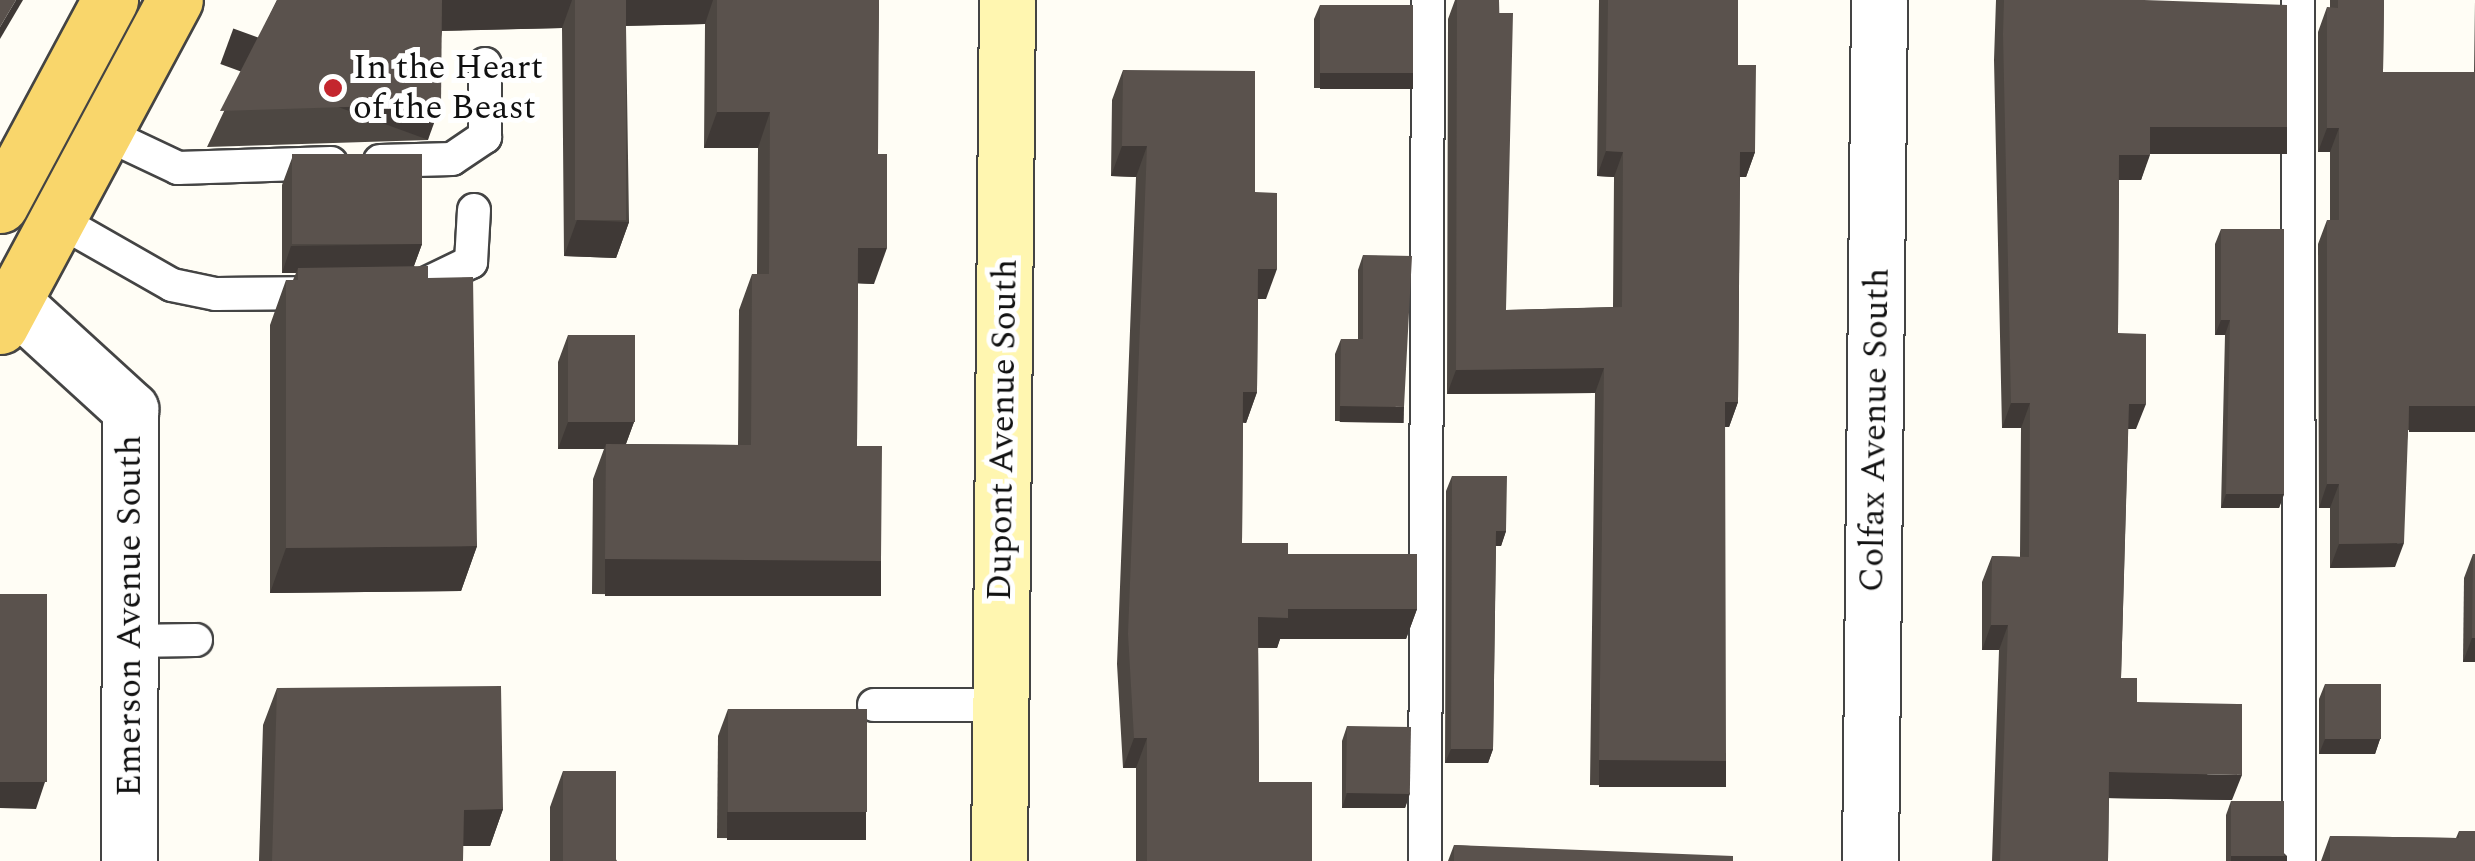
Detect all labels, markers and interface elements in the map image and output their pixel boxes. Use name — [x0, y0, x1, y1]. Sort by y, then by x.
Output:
place label: In the Heart of the Beast — [353, 47, 543, 129]
marker: In the Heart of the Beast — [322, 77, 344, 99]
street label: Dupont Avenue South — [979, 259, 1027, 601]
street label: Colfax Avenue South — [1851, 267, 1899, 593]
street label: Emerson Avenue South — [109, 435, 151, 797]

